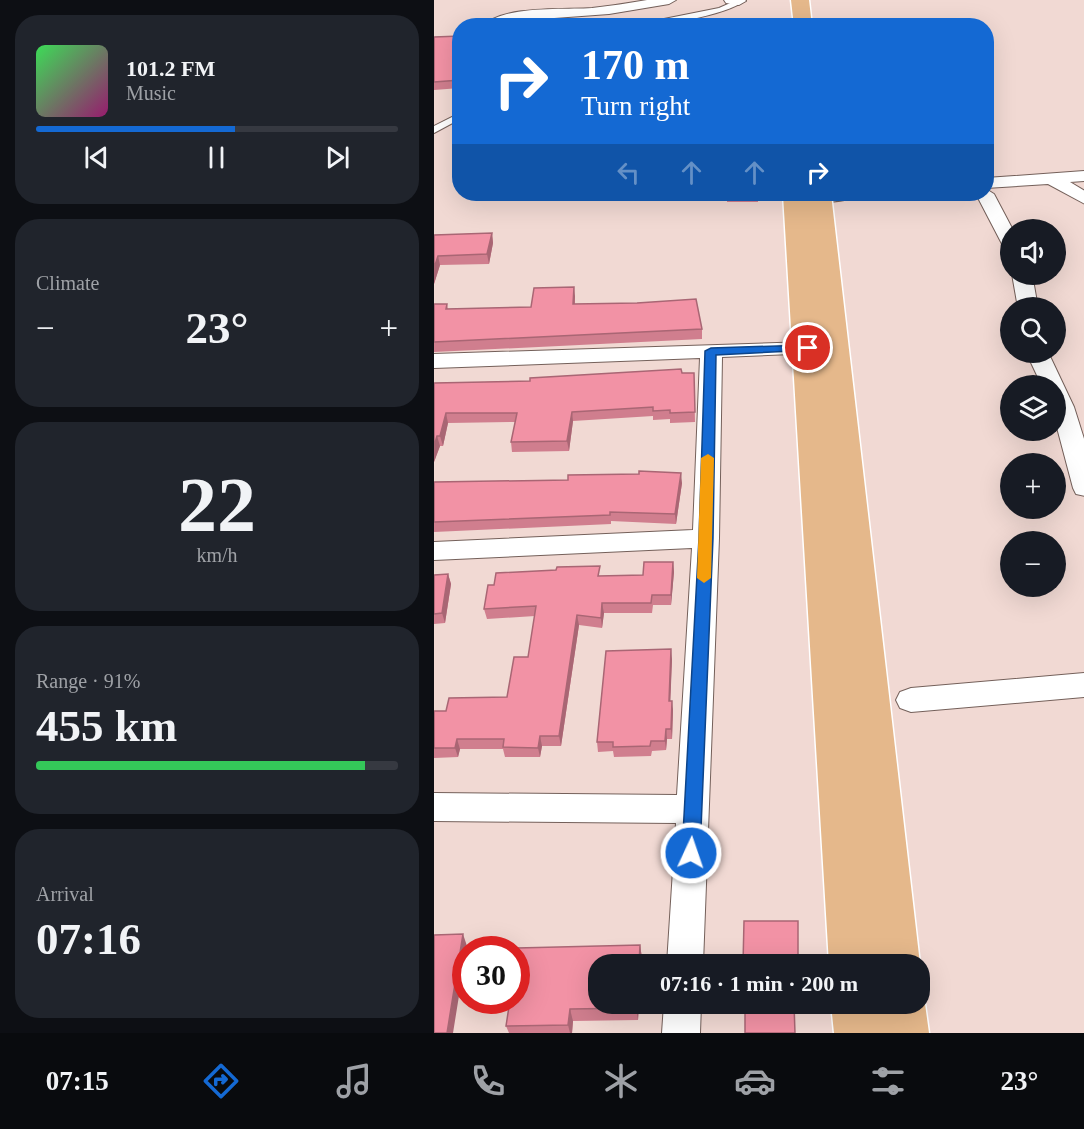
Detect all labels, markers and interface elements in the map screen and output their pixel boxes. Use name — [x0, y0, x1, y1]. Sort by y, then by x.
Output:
icon: right — [482, 42, 560, 120]
text: 170 m — [581, 42, 690, 88]
text: 101.2 FM — [126, 56, 215, 81]
text: Music — [126, 82, 176, 104]
text: Turn right — [581, 91, 690, 121]
icon: previous — [80, 141, 113, 174]
icon: pause — [200, 141, 233, 174]
icon: next — [321, 141, 354, 174]
icon: left — [612, 156, 645, 189]
icon: ahead — [675, 156, 708, 189]
icon: ahead — [738, 156, 771, 189]
icon: right — [801, 156, 834, 189]
map controls — [1000, 219, 1066, 597]
button: sound — [1000, 219, 1066, 285]
text: Climate — [36, 272, 99, 294]
button: search — [1000, 297, 1066, 363]
text: 23° — [186, 303, 249, 353]
text: − — [36, 310, 55, 346]
text: + — [379, 310, 398, 346]
pin — [782, 322, 833, 373]
icon: arrive — [791, 331, 824, 364]
button: layers — [1000, 375, 1066, 441]
button: + — [1000, 453, 1066, 519]
text: 22 — [178, 461, 256, 548]
button: − — [1000, 531, 1066, 597]
text: km/h — [196, 544, 238, 566]
text: Range · 91% — [36, 670, 140, 692]
text: 455 km — [36, 701, 177, 751]
position arrow — [659, 821, 723, 885]
text: Arrival — [36, 883, 94, 905]
text: 07:16 — [36, 914, 141, 964]
speed limit sign: 30 — [452, 936, 530, 1014]
text: 07:16 · 1 min · 200 m — [660, 971, 858, 996]
icon: directions — [200, 1060, 242, 1102]
icon: music — [333, 1060, 375, 1102]
icon: phone — [467, 1060, 509, 1102]
icon: climate — [600, 1060, 642, 1102]
icon: car — [734, 1060, 776, 1102]
icon: filters — [867, 1060, 909, 1102]
text: 07:15 — [46, 1066, 109, 1096]
text: 23° — [1000, 1066, 1038, 1096]

